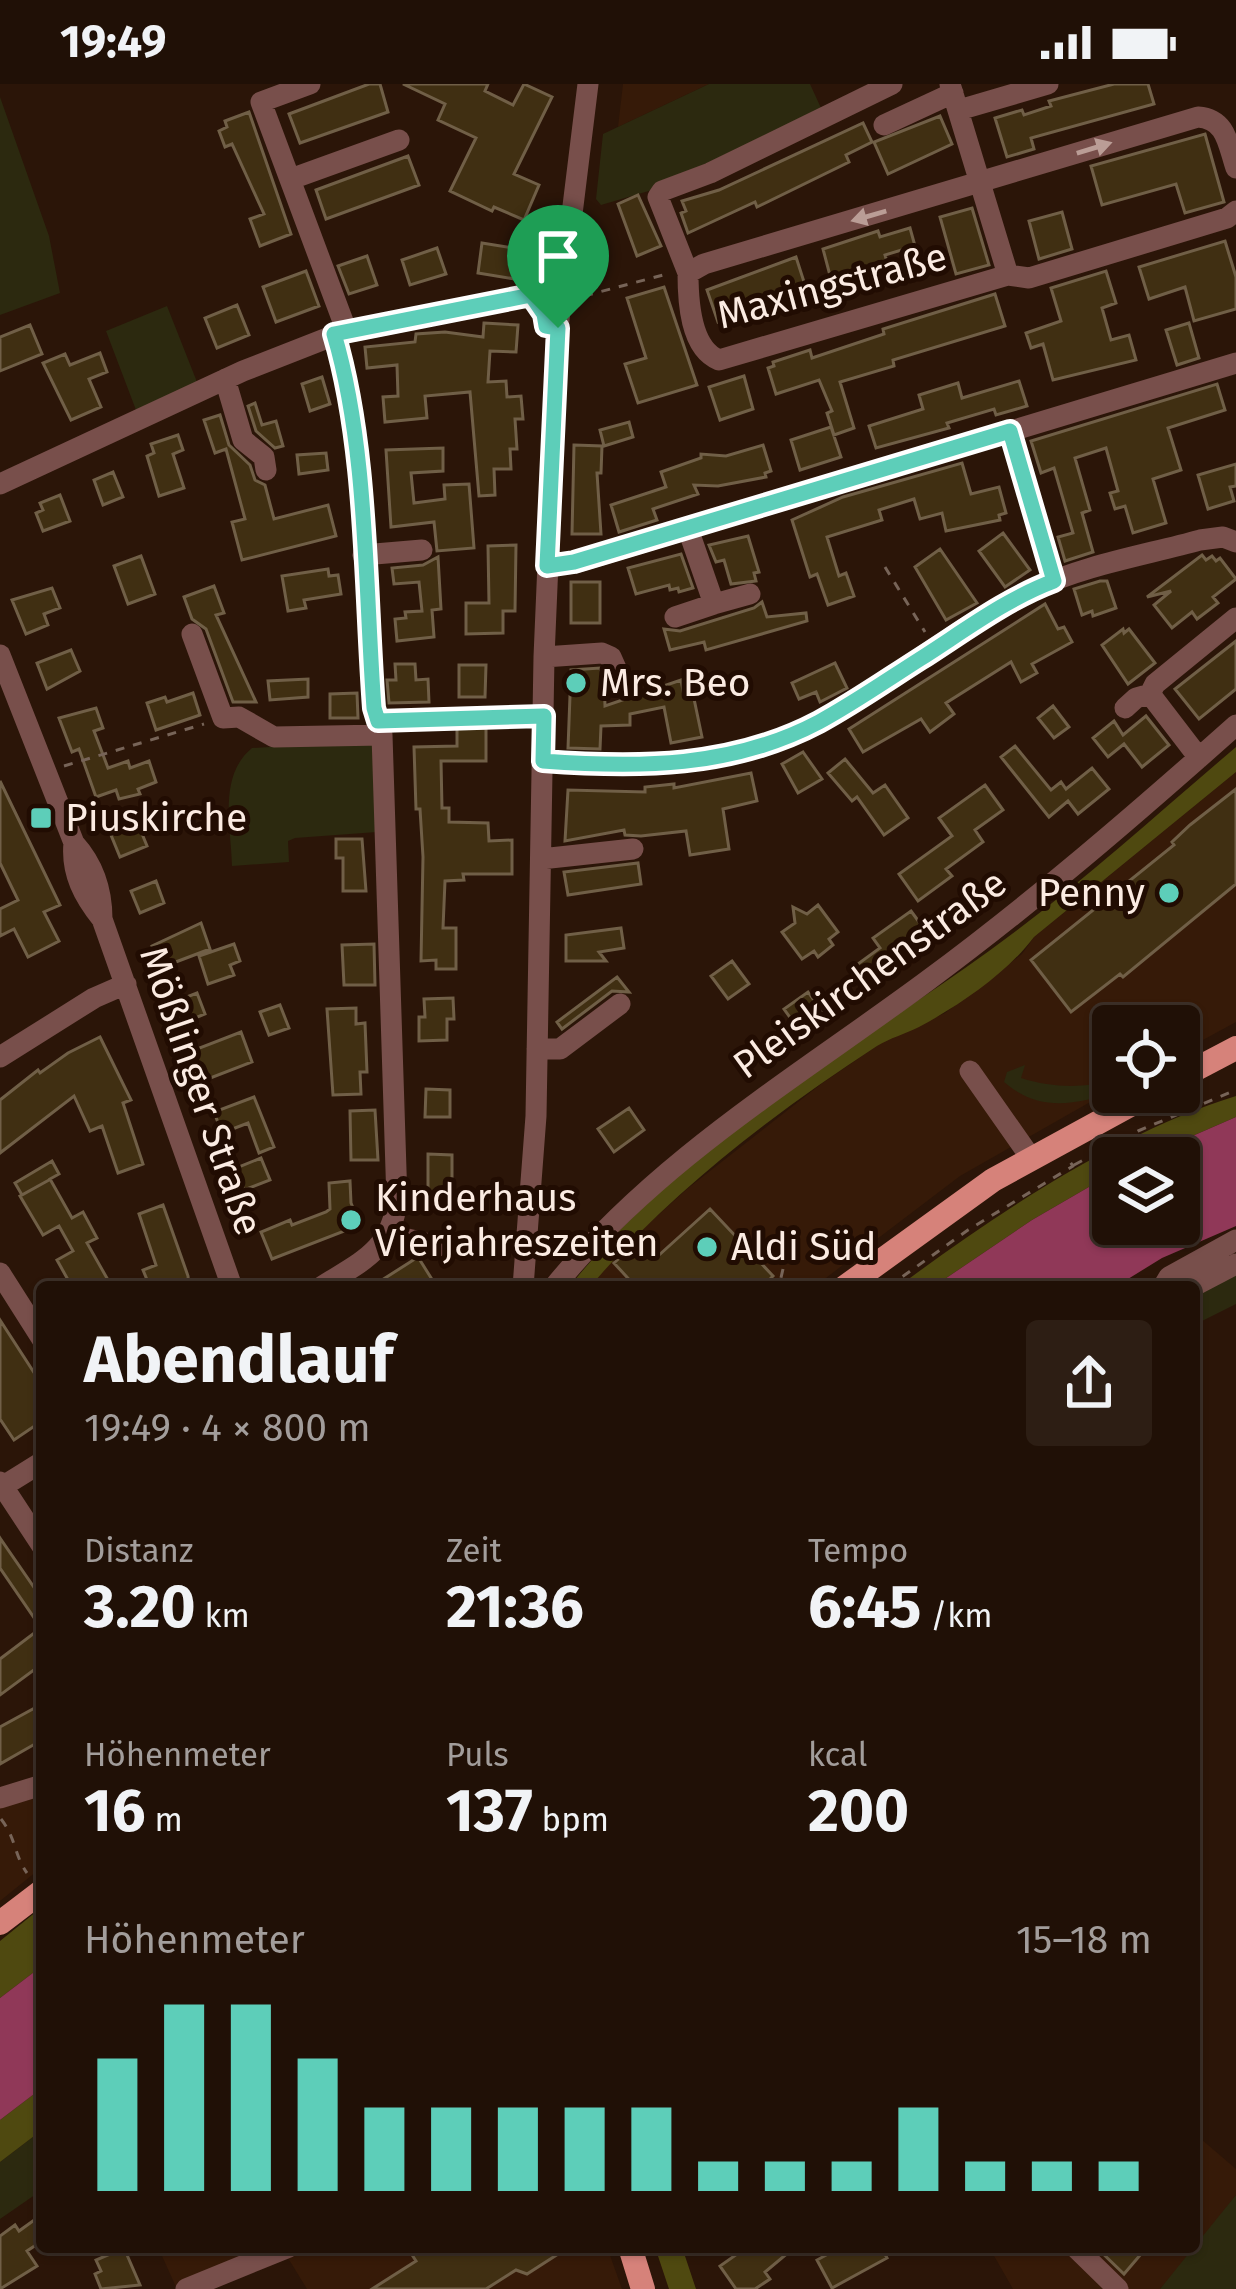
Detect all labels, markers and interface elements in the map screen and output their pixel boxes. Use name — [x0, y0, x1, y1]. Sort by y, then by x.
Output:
text: 19:49 — [60, 15, 166, 69]
one-way arrow — [1076, 138, 1113, 157]
pin — [507, 205, 609, 328]
one-way arrow — [851, 207, 888, 226]
icon: arrive — [525, 223, 591, 289]
street label: Maxingstraße — [712, 233, 952, 339]
place label: Mrs. Beo — [600, 660, 750, 706]
marker: Mrs. Beo — [563, 670, 589, 696]
place label: Piuskirche — [65, 795, 247, 841]
marker: Piuskirche — [28, 805, 54, 831]
street label: Pleiskirchenstraße — [725, 860, 1015, 1088]
place label: Penny — [1038, 870, 1145, 916]
marker: Penny — [1156, 880, 1182, 906]
street label: Mößlinger Straße — [130, 941, 272, 1241]
map controls — [1092, 1005, 1200, 1245]
button: locate — [1092, 1005, 1200, 1113]
button: layers — [1092, 1137, 1200, 1245]
place label: Kinderhaus Vierjahreszeiten — [375, 1175, 659, 1266]
marker: Kinderhaus Vierjahreszeiten — [338, 1207, 364, 1233]
place label: Aldi Süd — [731, 1224, 877, 1270]
marker: Aldi Süd — [694, 1234, 720, 1260]
text: Abendlauf — [84, 1320, 393, 1399]
button: share — [1026, 1320, 1152, 1446]
text: 19:49 · 4 × 800 m — [84, 1405, 371, 1451]
text: Distanz — [84, 1531, 193, 1571]
text: Zeit — [446, 1531, 502, 1571]
text: Tempo — [808, 1531, 908, 1571]
text: 3.20 — [84, 1571, 196, 1643]
text: 21:36 — [446, 1571, 584, 1643]
text: 6:45 — [808, 1571, 921, 1643]
text: km — [196, 1596, 250, 1636]
text: /km — [921, 1596, 993, 1636]
text: Höhenmeter — [84, 1735, 271, 1775]
text: Puls — [446, 1735, 509, 1775]
text: kcal — [808, 1735, 867, 1775]
text: 16 — [84, 1775, 146, 1847]
text: 137 — [446, 1775, 533, 1847]
text: 200 — [808, 1775, 909, 1847]
text: m — [146, 1800, 183, 1840]
text: bpm — [533, 1800, 609, 1840]
text: Höhenmeter — [84, 1917, 305, 1963]
text: 15–18 m — [1016, 1917, 1152, 1963]

